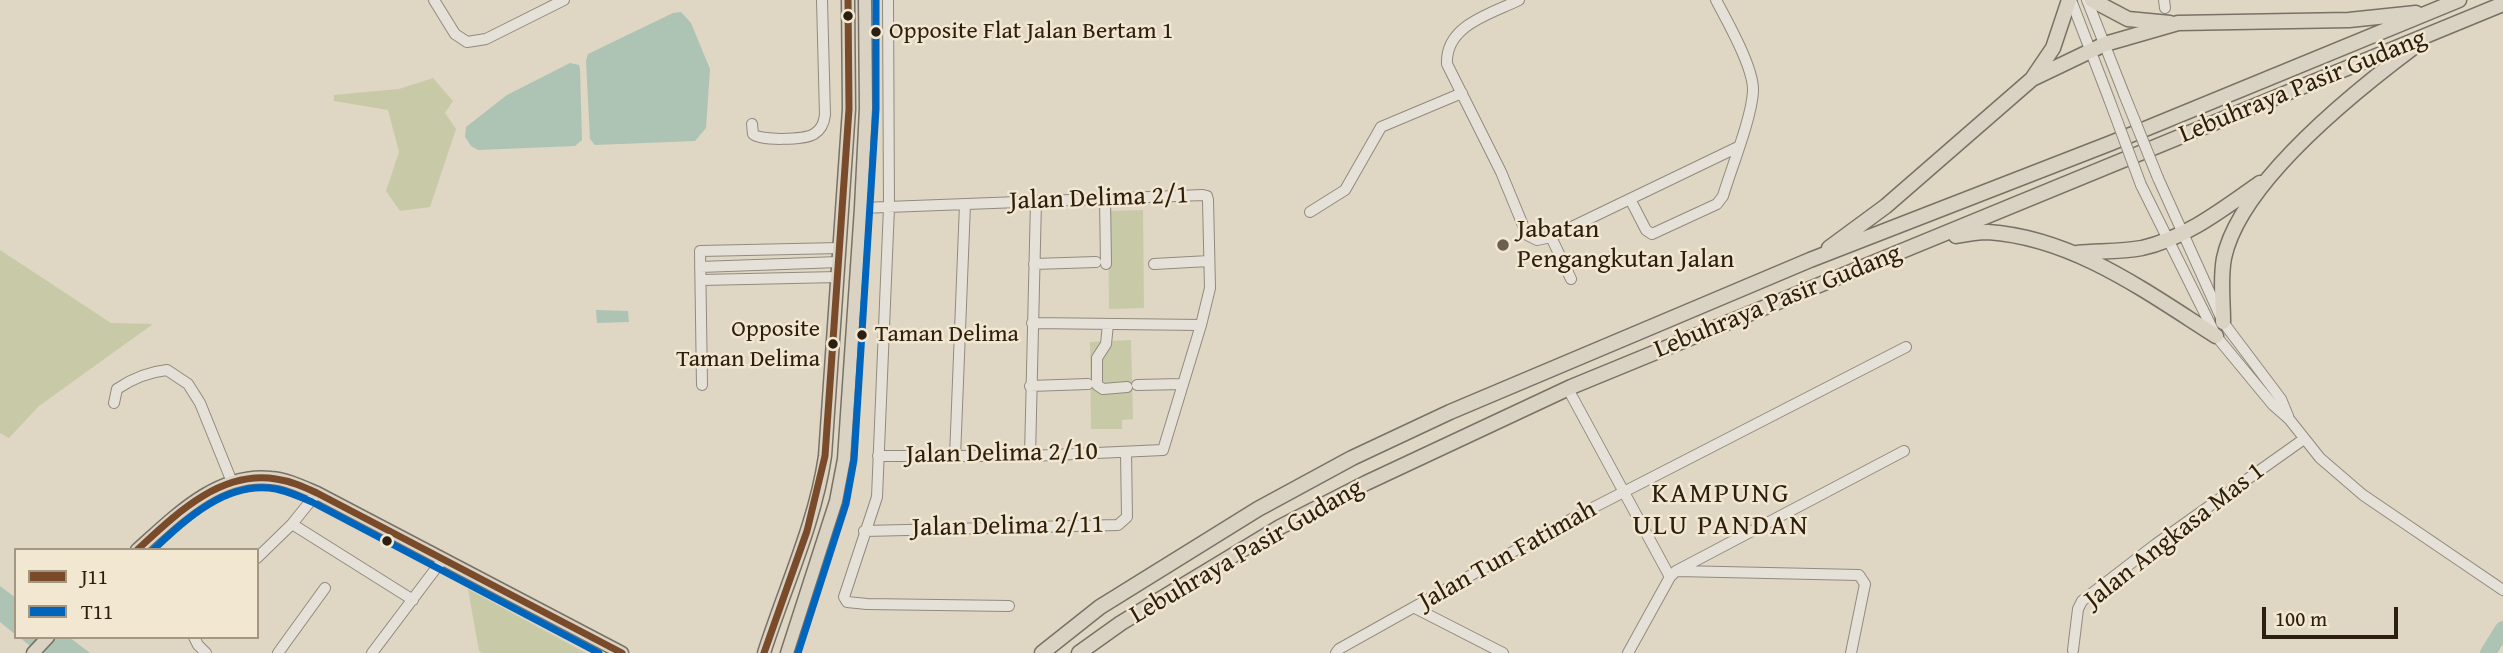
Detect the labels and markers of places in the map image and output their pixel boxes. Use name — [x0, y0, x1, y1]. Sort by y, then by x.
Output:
unlabelled marker — [841, 9, 855, 23]
place label: Opposite Flat Jalan Bertam 1 — [889, 18, 1173, 46]
marker: Opposite Flat Jalan Bertam 1 — [869, 25, 883, 39]
place label: Jabatan Pengangkutan Jalan — [1517, 214, 1734, 276]
marker: Jabatan Pengangkutan Jalan — [1495, 237, 1511, 253]
place label: Opposite Taman Delima — [676, 316, 820, 372]
place label: Taman Delima — [875, 321, 1019, 349]
marker: Taman Delima — [855, 328, 869, 342]
marker: Opposite Taman Delima — [826, 337, 840, 351]
unlabelled marker — [380, 534, 394, 548]

